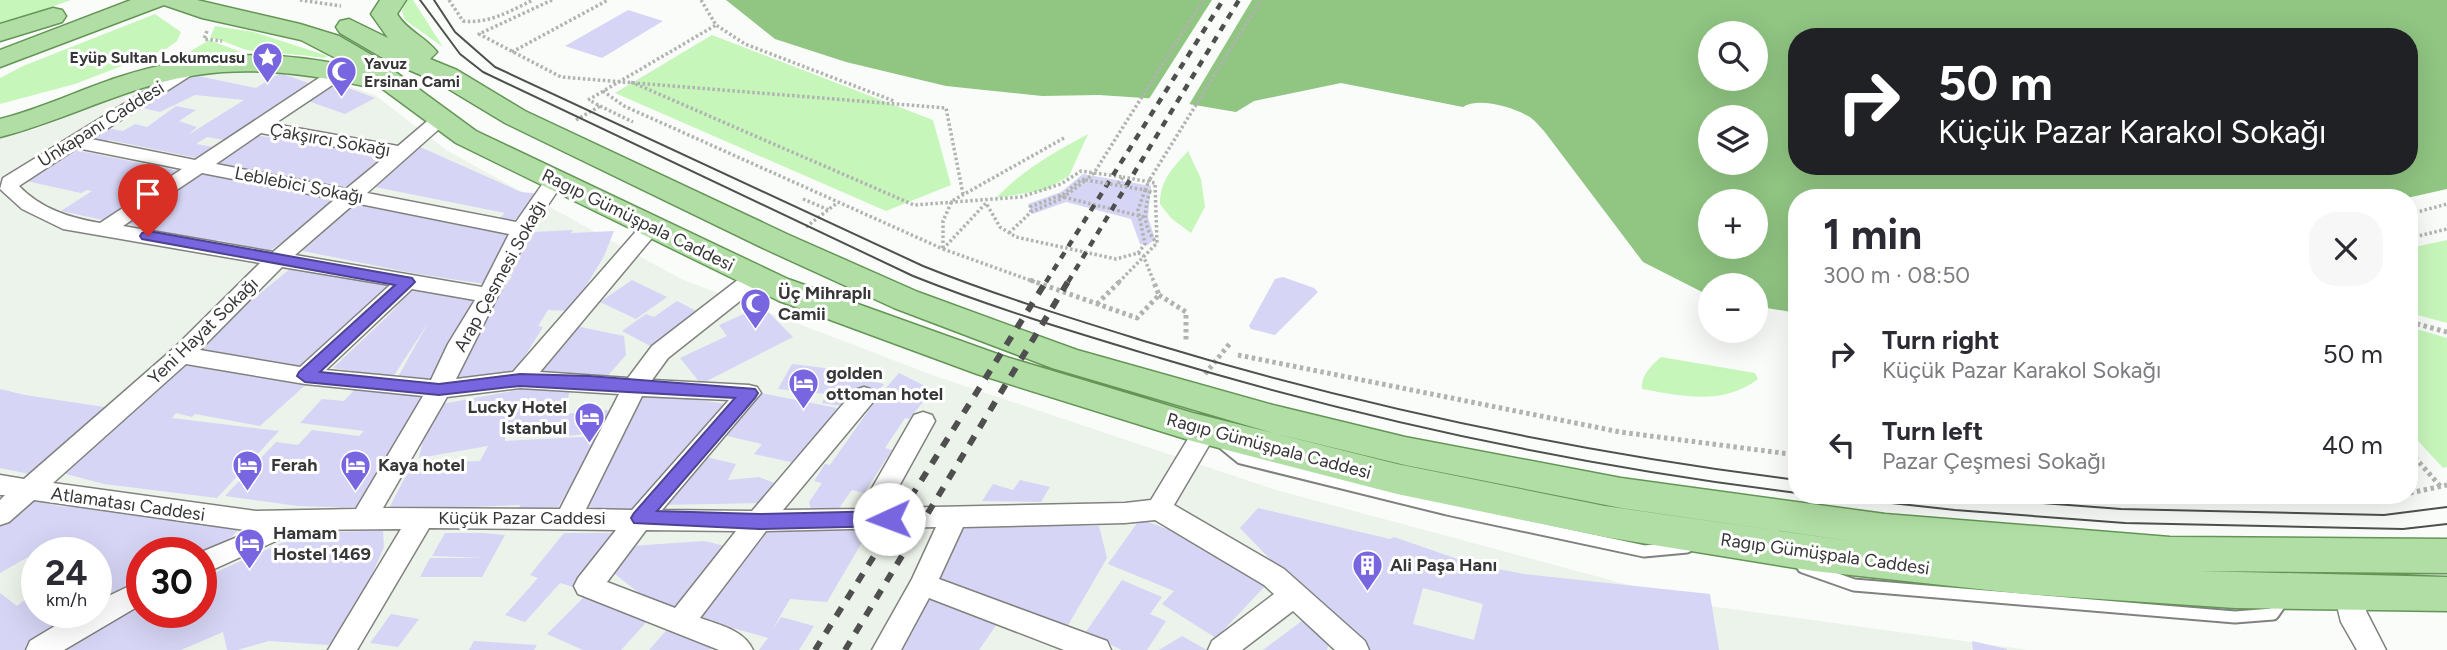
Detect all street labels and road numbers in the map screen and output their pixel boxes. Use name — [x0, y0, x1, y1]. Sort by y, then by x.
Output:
street label: Unkapanı Caddesi — [34, 76, 168, 172]
street label: Çakşırcı Sokağı — [268, 119, 392, 161]
street label: Leblebici Sokağı — [233, 162, 365, 208]
street label: Ragıp Gümüşpala Caddesi — [538, 164, 738, 276]
street label: Arap Çesmesi Sokağı — [449, 196, 551, 356]
street label: Yeni Hayat Sokağı — [143, 273, 263, 389]
street label: Ragıp Gümüşpala Caddesi — [1164, 408, 1374, 484]
street label: Atlamatası Caddesi — [50, 482, 206, 526]
street label: Küçük Pazar Caddesi — [438, 507, 606, 529]
street label: Ragıp Gümüşpala Caddesi — [1719, 528, 1931, 580]

